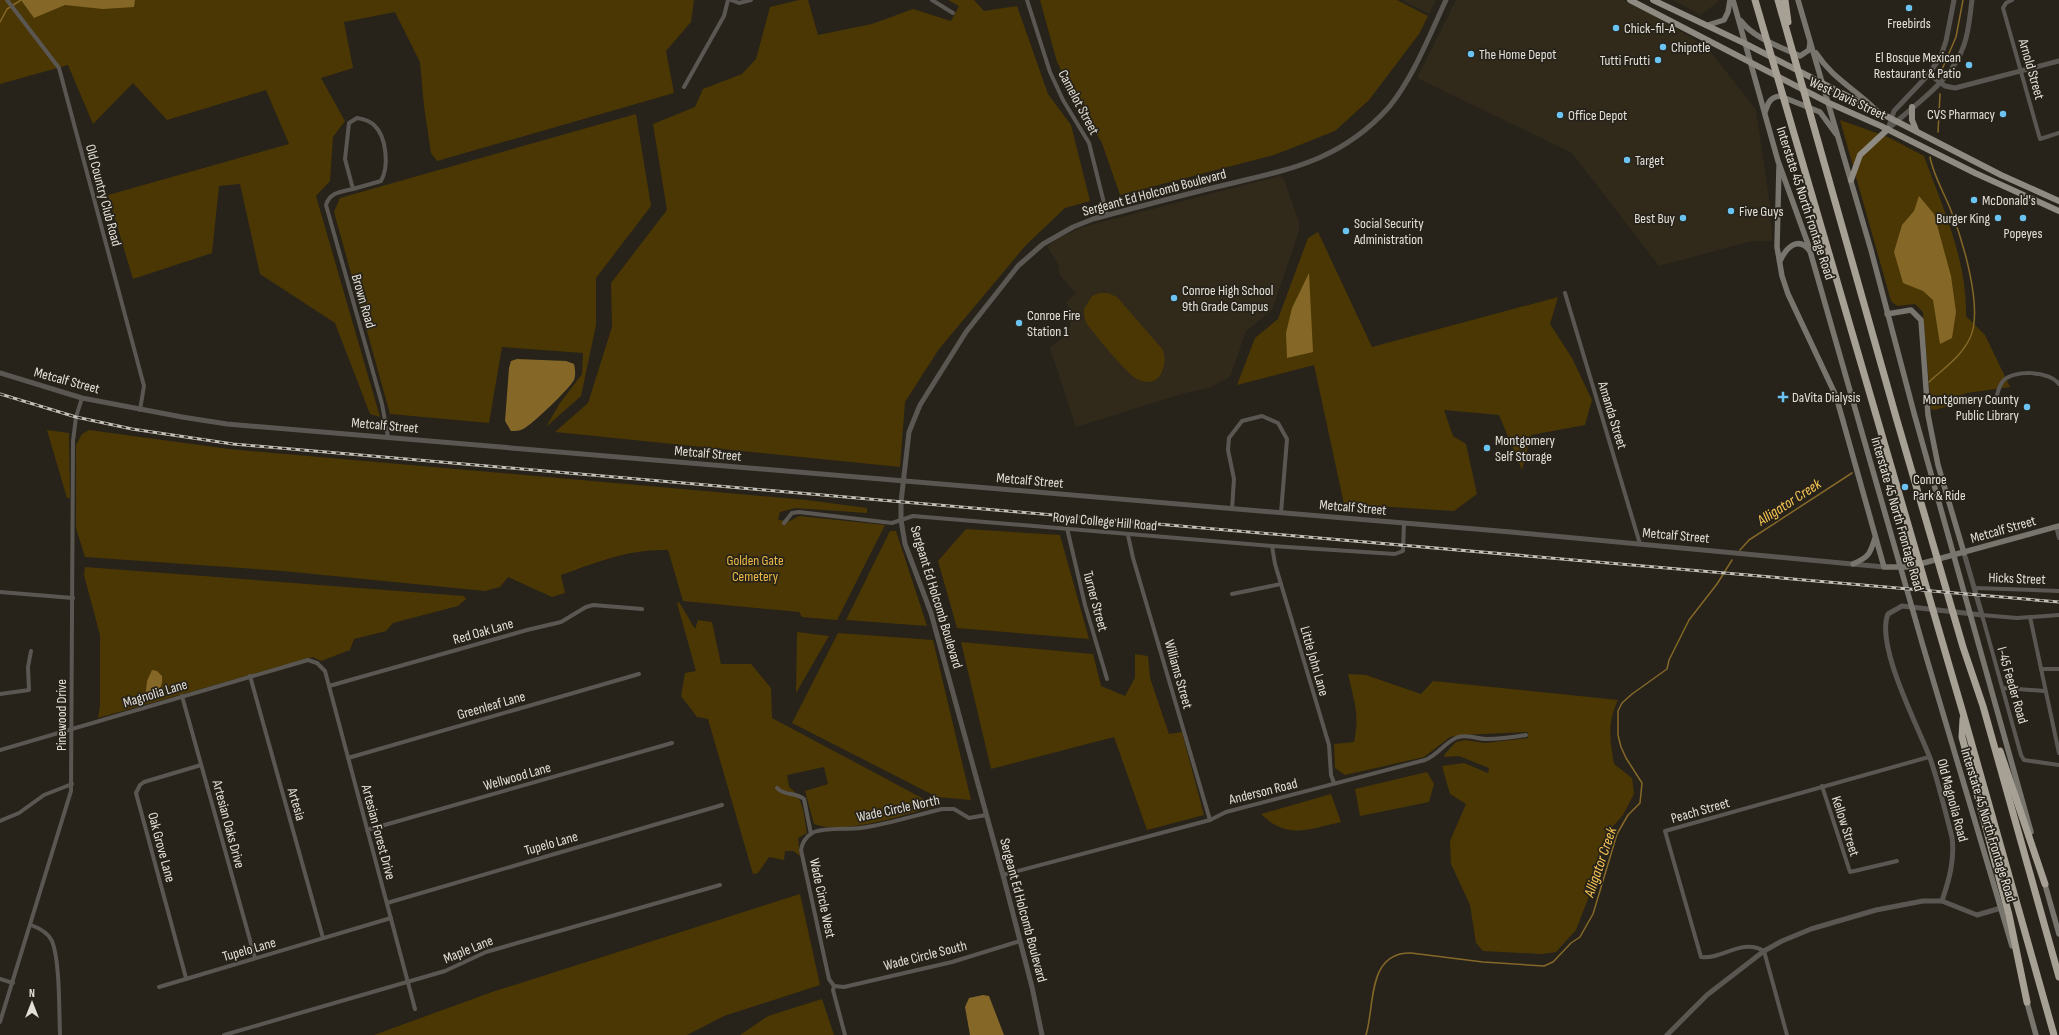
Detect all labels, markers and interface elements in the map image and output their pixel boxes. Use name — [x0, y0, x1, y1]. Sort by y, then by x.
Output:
marker: Freebirds — [1904, 3, 1914, 13]
place label: Freebirds — [1887, 15, 1931, 32]
place label: Chick-fil-A — [1624, 20, 1676, 37]
marker: Chick-fil-A — [1611, 23, 1621, 33]
street label: Arnold Street — [2014, 36, 2048, 101]
place label: Chipotle — [1671, 39, 1711, 56]
marker: Chipotle — [1658, 42, 1668, 52]
place label: The Home Depot — [1479, 46, 1557, 63]
marker: The Home Depot — [1466, 49, 1476, 59]
place label: El Bosque Mexican Restaurant & Patio — [1874, 49, 1961, 82]
place label: Tutti Frutti — [1600, 52, 1650, 69]
marker: Tutti Frutti — [1653, 55, 1663, 65]
marker: El Bosque Mexican Restaurant & Patio — [1964, 60, 1974, 70]
street label: Camelot Street — [1054, 67, 1103, 138]
street label: West Davis Street — [1807, 73, 1889, 124]
place label: CVS Pharmacy — [1927, 106, 1996, 123]
place label: Office Depot — [1568, 107, 1627, 124]
marker: CVS Pharmacy — [1998, 109, 2008, 119]
marker: Office Depot — [1555, 110, 1565, 120]
street label: Interstate 45 North Frontage Road — [1773, 125, 1838, 282]
street label: Old Country Club Road — [82, 142, 125, 248]
place label: Target — [1635, 152, 1664, 169]
marker: Target — [1622, 155, 1632, 165]
street label: Sergeant Ed Holcomb Boulevard — [1080, 165, 1228, 220]
place label: McDonald's — [1982, 192, 2036, 209]
marker: McDonald's — [1969, 195, 1979, 205]
place label: Five Guys — [1739, 203, 1784, 220]
marker: Five Guys — [1726, 206, 1736, 216]
place label: Best Buy — [1634, 210, 1676, 227]
place label: Burger King — [1936, 210, 1990, 227]
marker: Best Buy — [1678, 213, 1688, 223]
marker: Burger King — [1993, 213, 2003, 223]
marker: Popeyes — [2018, 213, 2028, 223]
place label: Social Security Administration — [1353, 215, 1424, 248]
place label: Popeyes — [2004, 225, 2043, 242]
marker: Social Security Administration — [1341, 226, 1351, 236]
street label: Brown Road — [348, 272, 379, 330]
place label: Conroe High School 9th Grade Campus — [1182, 282, 1273, 315]
marker: Conroe High School 9th Grade Campus — [1169, 293, 1179, 303]
place label: Conroe Fire Station 1 — [1027, 307, 1080, 340]
marker: Conroe Fire Station 1 — [1014, 318, 1024, 328]
street label: Metcalf Street — [32, 364, 102, 397]
street label: Amanda Street — [1594, 378, 1631, 451]
place label: DaVita Dialysis — [1792, 389, 1860, 406]
marker: DaVita Dialysis — [1777, 391, 1789, 403]
place label: Montgomery County Public Library — [1923, 391, 2020, 424]
marker: Montgomery County Public Library — [2022, 402, 2032, 412]
street label: Metcalf Street — [351, 414, 419, 437]
place label: Montgomery Self Storage — [1495, 432, 1556, 465]
street label: Interstate 45 North Frontage Road — [1867, 435, 1928, 593]
street label: Metcalf Street — [674, 442, 742, 465]
marker: Montgomery Self Storage — [1482, 443, 1492, 453]
street label: Metcalf Street — [996, 469, 1064, 492]
place label: Conroe Park & Ride — [1913, 471, 1966, 504]
water label: Alligator Creek — [1753, 474, 1825, 531]
marker: Conroe Park & Ride — [1900, 482, 1910, 492]
street label: Metcalf Street — [1319, 496, 1387, 519]
street label: Royal College Hill Road — [1052, 508, 1158, 535]
street label: Metcalf Street — [1968, 512, 2038, 547]
street label: Sergeant Ed Holcomb Boulevard — [907, 524, 966, 671]
street label: Metcalf Street — [1642, 524, 1710, 547]
park label: Golden Gate Cemetery — [726, 552, 784, 585]
street label: Turner Street — [1079, 569, 1112, 633]
street label: Hicks Street — [1988, 569, 2046, 588]
street label: Red Oak Lane — [451, 615, 515, 648]
street label: Little John Lane — [1296, 624, 1333, 698]
street label: Williams Street — [1161, 638, 1196, 711]
street label: I-45 Feeder Road — [1993, 645, 2032, 726]
street label: Magnolia Lane — [121, 676, 189, 711]
street label: Pinewood Drive — [53, 679, 70, 751]
street label: Greenleaf Lane — [455, 688, 527, 723]
street label: Interstate 45 North Frontage Road — [1957, 746, 2020, 904]
street label: Old Magnolia Road — [1933, 757, 1972, 844]
street label: Wellwood Lane — [481, 759, 553, 794]
street label: Anderson Road — [1226, 775, 1299, 808]
street label: Artesian Oaks Drive — [208, 777, 248, 870]
street label: Artesian Forest Drive — [357, 782, 399, 882]
street label: Artesia — [283, 785, 309, 822]
street label: Wade Circle North — [855, 791, 941, 826]
street label: Peach Street — [1669, 794, 1731, 827]
street label: Kellow Street — [1828, 794, 1863, 858]
street label: Oak Grove Lane — [144, 810, 179, 884]
water label: Alligator Creek — [1579, 824, 1621, 901]
street label: Tupelo Lane — [522, 828, 580, 859]
street label: Sergeant Ed Holcomb Boulevard — [996, 836, 1051, 984]
street label: Wade Circle West — [806, 857, 839, 939]
street label: Maple Lane — [441, 932, 496, 967]
street label: Tupelo Lane — [220, 934, 278, 965]
street label: Wade Circle South — [882, 937, 968, 974]
north arrow — [12, 983, 52, 1023]
text: N — [29, 987, 35, 1000]

